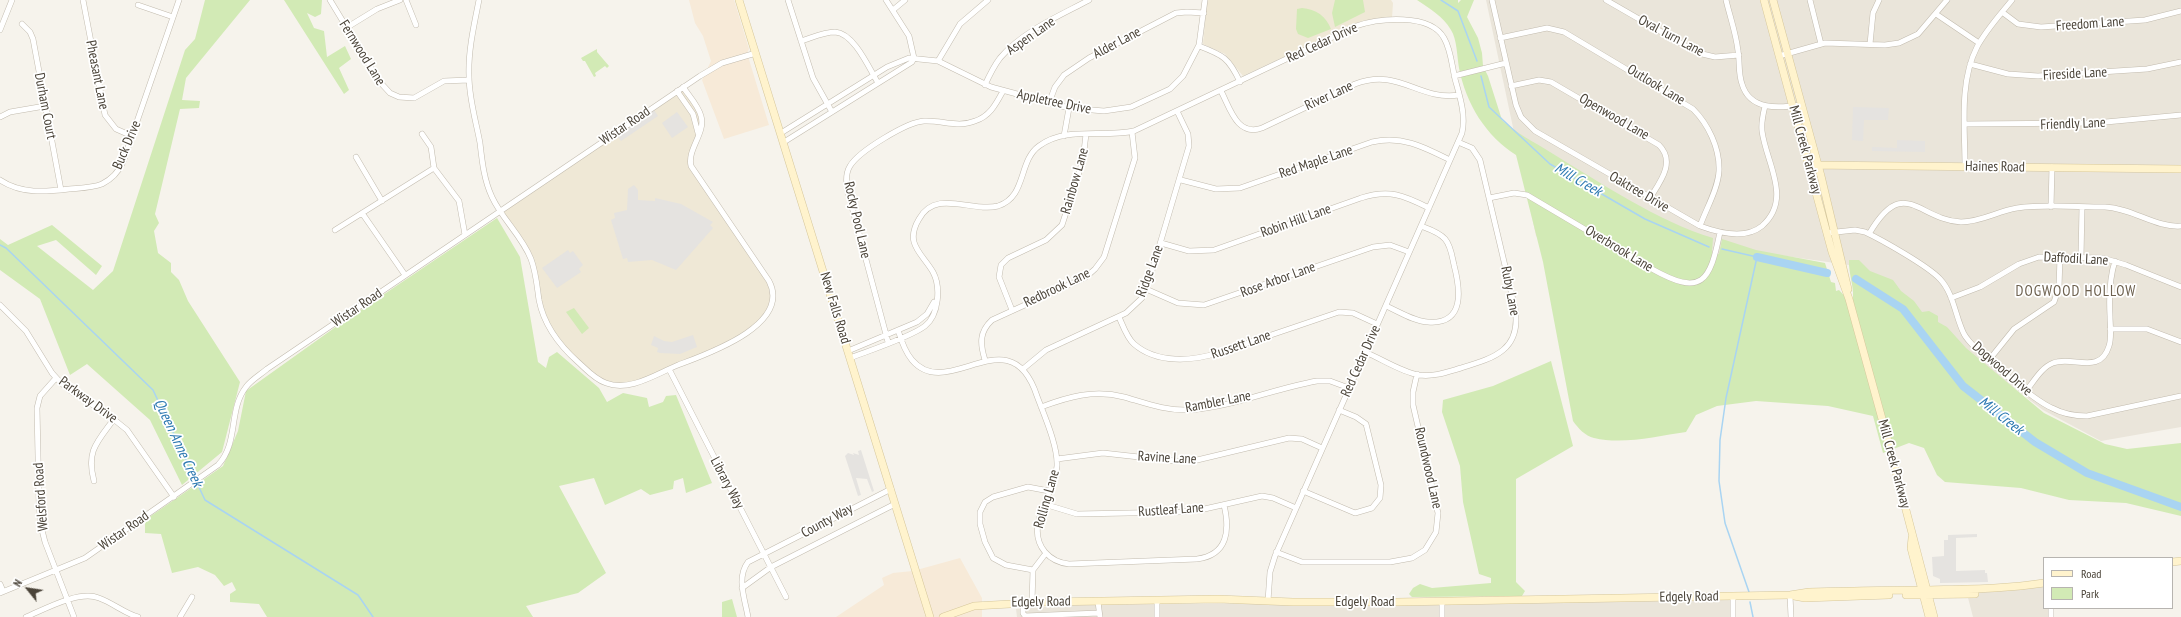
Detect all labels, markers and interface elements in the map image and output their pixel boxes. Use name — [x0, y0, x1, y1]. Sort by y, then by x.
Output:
street label: Oval Turn Lane — [1635, 12, 1707, 60]
street label: Aspen Lane — [1003, 13, 1059, 59]
street label: Freedom Lane — [2055, 13, 2125, 35]
street label: Fernwood Lane — [335, 17, 389, 89]
street label: Red Cedar Drive — [1284, 19, 1360, 67]
street label: Alder Lane — [1090, 23, 1144, 63]
street label: Pheasant Lane — [82, 39, 112, 111]
street label: Outlook Lane — [1624, 61, 1688, 109]
street label: Fireside Lane — [2043, 64, 2107, 84]
street label: Durham Court — [30, 71, 60, 141]
street label: River Lane — [1302, 78, 1356, 114]
street label: Appletree Drive — [1015, 86, 1093, 118]
street label: Openwood Lane — [1576, 90, 1652, 144]
street label: Wistar Road — [597, 103, 653, 149]
street label: Mill Creek Parkway — [1785, 104, 1825, 196]
street label: Friendly Lane — [2040, 114, 2106, 134]
street label: Buck Drive — [109, 118, 145, 172]
street label: Red Maple Lane — [1277, 142, 1355, 182]
street label: Rainbow Lane — [1058, 146, 1092, 216]
street label: Haines Road — [1965, 158, 2025, 176]
water label: Mill Creek — [1551, 159, 1605, 201]
street label: Oaktree Drive — [1606, 168, 1672, 216]
street label: Rocky Pool Lane — [840, 180, 874, 260]
street label: Robin Hill Lane — [1259, 201, 1333, 241]
street label: Overbrook Lane — [1582, 222, 1656, 276]
street label: Ridge Lane — [1133, 243, 1167, 299]
street label: Daffodil Lane — [2043, 249, 2109, 269]
street label: Rose Arbor Lane — [1238, 259, 1318, 301]
street label: Redbrook Lane — [1021, 265, 1093, 311]
street label: Ruby Lane — [1497, 265, 1523, 317]
street label: New Falls Road — [816, 270, 854, 346]
district label: DOGWOOD HOLLOW — [2016, 283, 2136, 301]
street label: Wistar Road — [329, 285, 385, 331]
street label: Red Cedar Drive — [1338, 323, 1384, 399]
street label: Russett Lane — [1209, 327, 1273, 363]
street label: Dogwood Drive — [1969, 338, 2035, 400]
street label: Parkway Drive — [55, 373, 121, 427]
street label: Rambler Lane — [1184, 387, 1252, 417]
water label: Mill Creek — [1975, 393, 2027, 439]
water label: Queen Anne Creek — [150, 396, 206, 490]
street label: Mill Creek Parkway — [1874, 418, 1914, 510]
street label: Roundwood Lane — [1410, 426, 1446, 510]
street label: Ravine Lane — [1137, 448, 1197, 468]
street label: Library Way — [706, 454, 748, 512]
street label: Welsford Road — [30, 462, 52, 532]
street label: Rolling Lane — [1031, 468, 1063, 530]
street label: Rustleaf Lane — [1138, 499, 1204, 521]
street label: County Way — [798, 500, 856, 542]
street label: Wistar Road — [96, 508, 152, 554]
legend — [2043, 557, 2173, 609]
text: Road — [2081, 566, 2101, 581]
north arrow — [8, 569, 48, 609]
text: N — [10, 577, 25, 589]
text: Park — [2081, 586, 2099, 601]
street label: Edgely Road — [1659, 588, 1719, 606]
street label: Edgely Road — [1011, 593, 1071, 611]
street label: Edgely Road — [1335, 594, 1395, 610]

